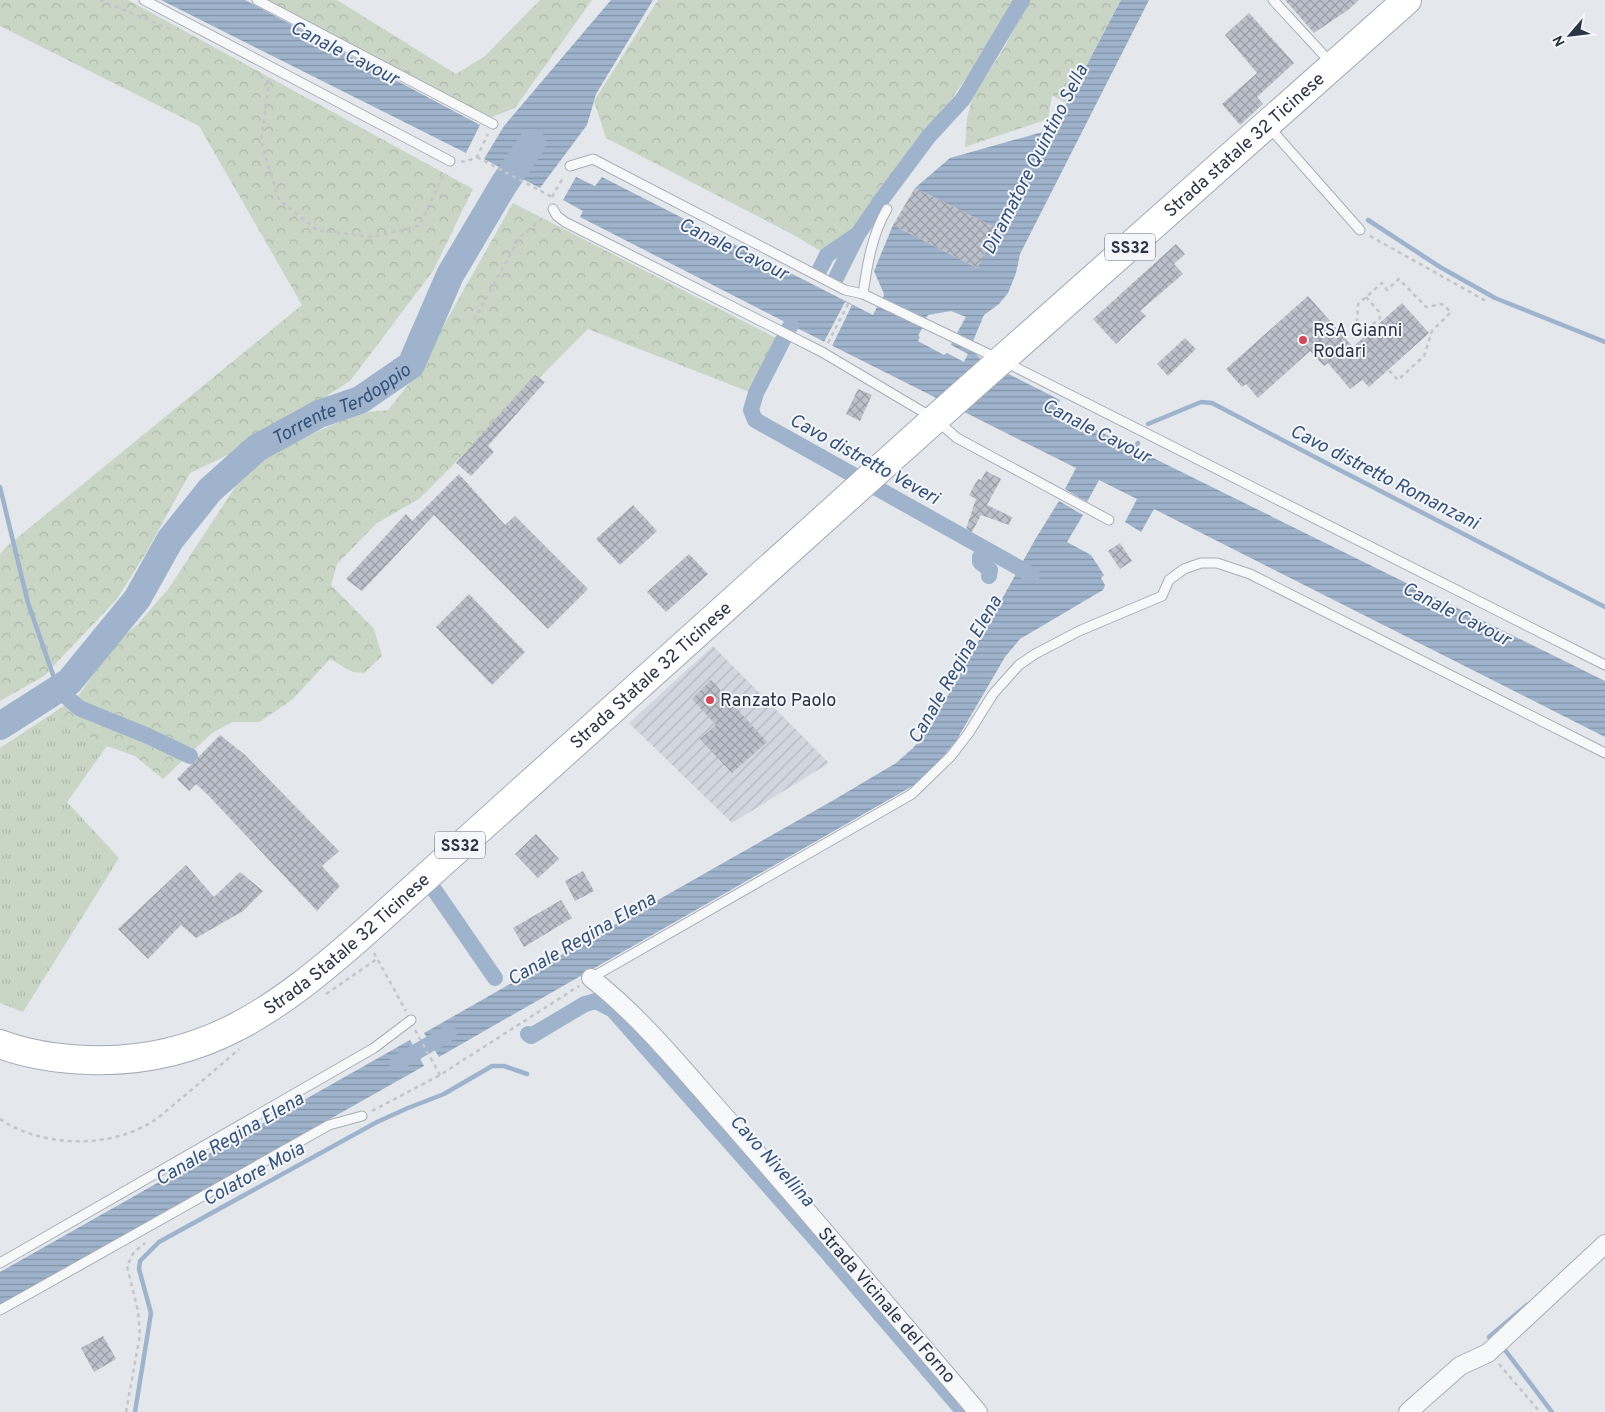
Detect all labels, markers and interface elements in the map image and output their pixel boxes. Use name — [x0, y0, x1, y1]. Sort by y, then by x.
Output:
north arrow — [1545, 10, 1595, 60]
water label: Canale Cavour — [286, 16, 404, 92]
text: N — [1550, 32, 1570, 49]
water label: Diramatore Quintino Sella — [977, 61, 1094, 259]
street label: Strada statale 32 Ticinese — [1160, 68, 1330, 223]
water label: Canale Cavour — [674, 213, 793, 287]
road number: SS32 — [1105, 233, 1155, 260]
place label: RSA Gianni Rodari — [1313, 320, 1402, 364]
marker: RSA Gianni Rodari — [1297, 334, 1309, 346]
water label: Torrente Terdoppio — [268, 358, 417, 452]
water label: Canale Cavour — [1038, 394, 1156, 470]
water label: Cavo distretto Veveri — [785, 409, 944, 512]
water label: Cavo distretto Romanzani — [1286, 420, 1484, 537]
water label: Canale Cavour — [1398, 577, 1516, 653]
water label: Canale Regina Elena — [903, 591, 1008, 749]
street label: Strada Statale 32 Ticinese — [566, 598, 737, 755]
place label: Ranzato Paolo — [720, 690, 836, 713]
marker: Ranzato Paolo — [704, 694, 716, 706]
road number: SS32 — [435, 832, 485, 858]
street label: Strada Statale 32 Ticinese — [260, 869, 435, 1021]
water label: Canale Regina Elena — [503, 887, 661, 992]
water label: Canale Regina Elena — [151, 1087, 309, 1192]
water label: Cavo Nivellina — [724, 1110, 819, 1213]
water label: Colatore Moia — [199, 1137, 309, 1212]
street label: Strada Vicinale del Forno — [812, 1223, 960, 1389]

